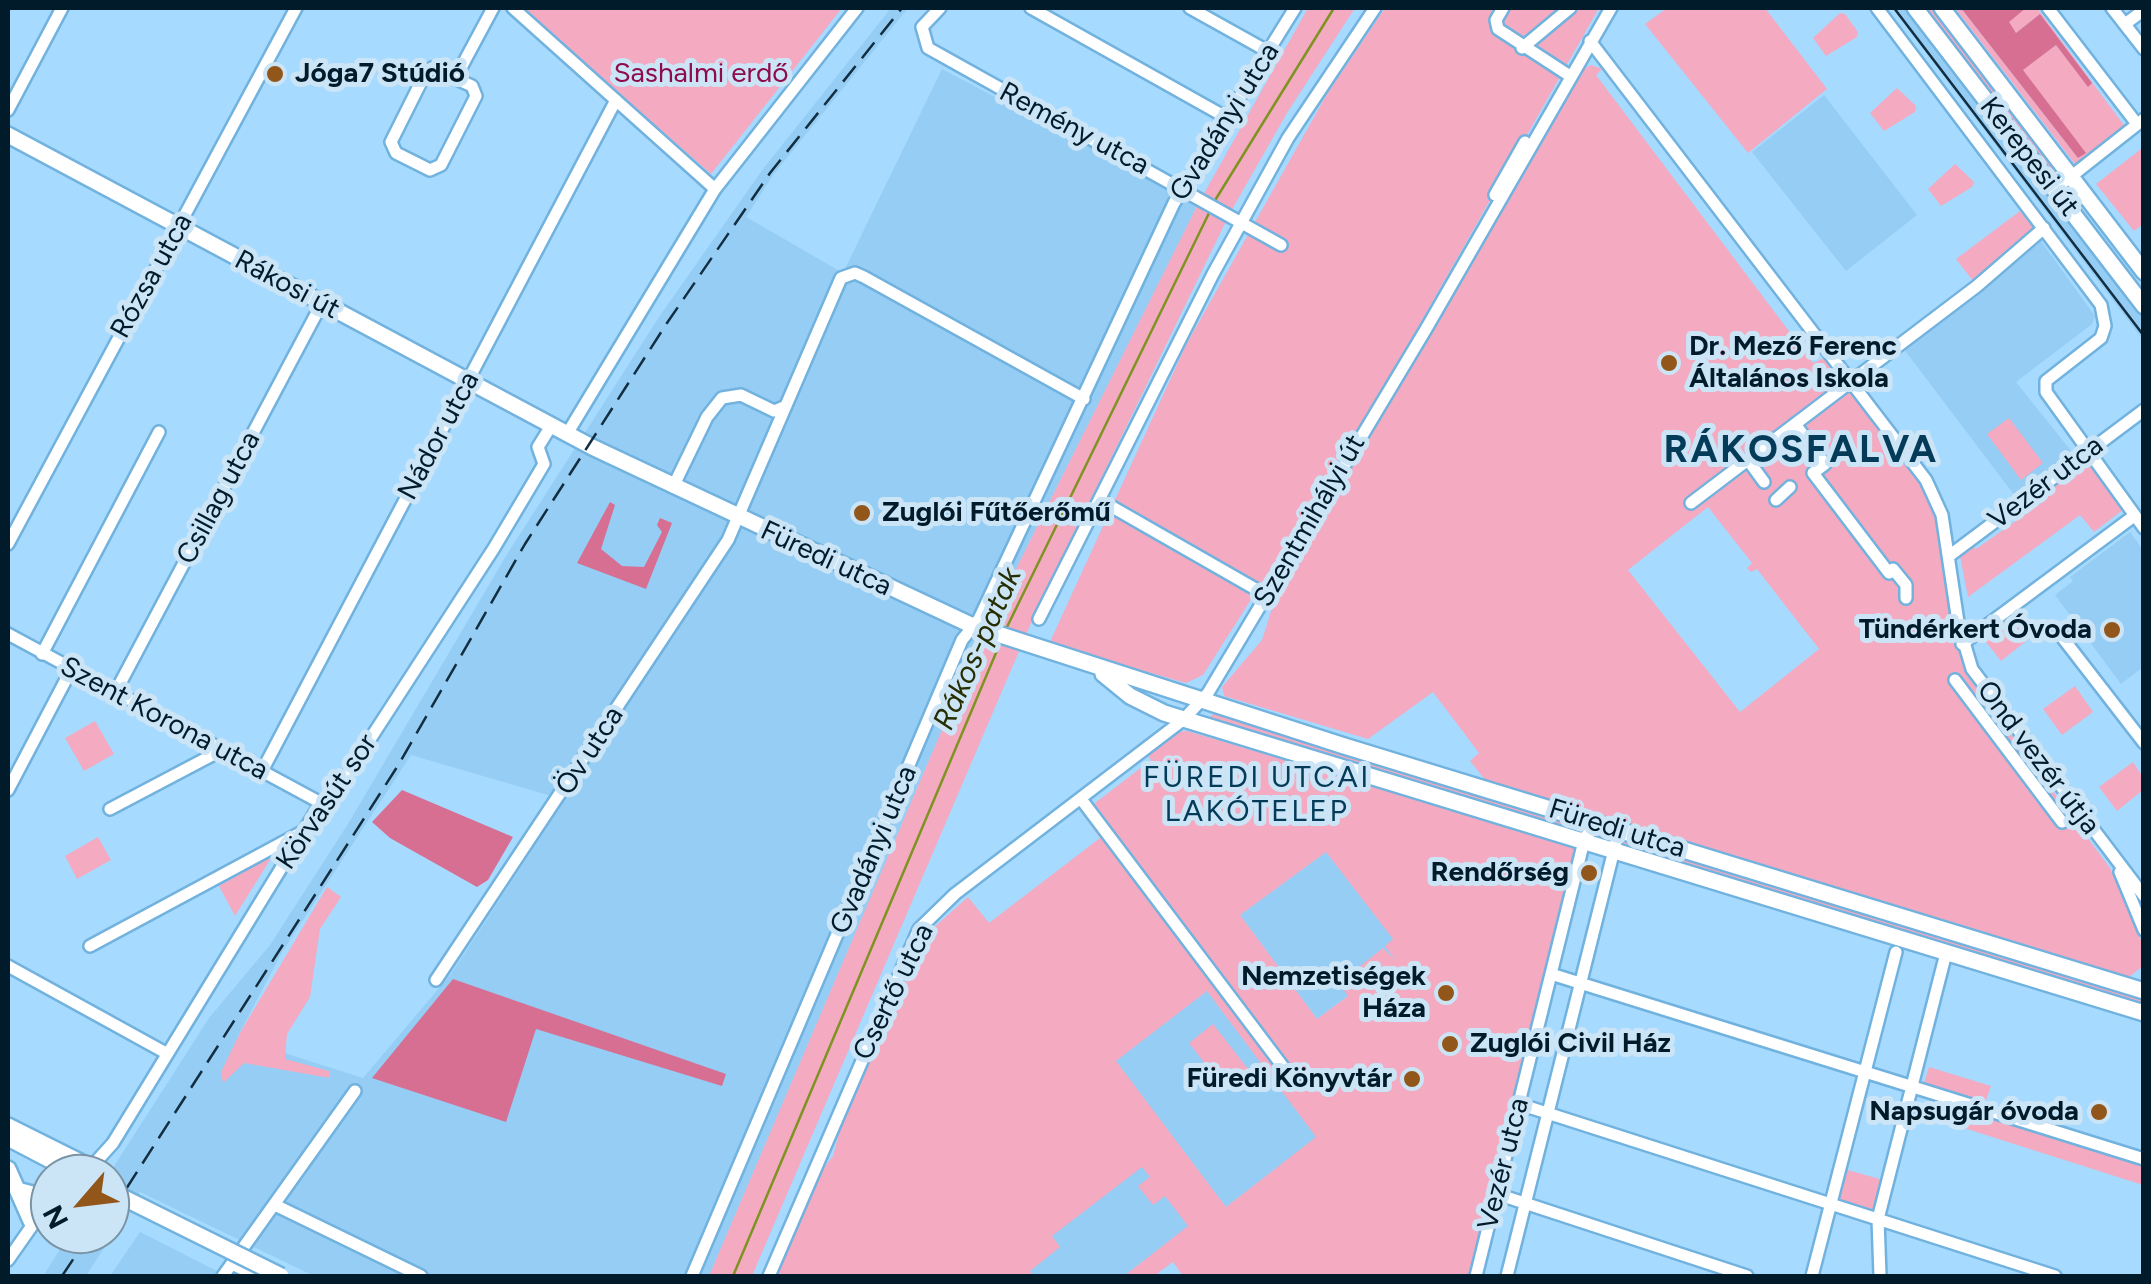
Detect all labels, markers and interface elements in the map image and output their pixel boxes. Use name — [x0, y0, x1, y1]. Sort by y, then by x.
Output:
street label: Gvadányi utca — [1163, 37, 1287, 207]
place label: Jóga7 Stúdió — [295, 57, 465, 91]
park label: Sashalmi erdő — [613, 57, 789, 91]
marker: Jóga7 Stúdió — [264, 63, 286, 85]
street label: Remény utca — [993, 76, 1155, 182]
street label: Kerepesi út — [1972, 91, 2086, 223]
street label: Rózsa utca — [104, 208, 200, 344]
street label: Rákosi út — [229, 243, 345, 327]
place label: Dr. Mező Ferenc Általános Iskola — [1689, 330, 1897, 396]
marker: Dr. Mező Ferenc Általános Iskola — [1658, 352, 1680, 374]
street label: Nádor utca — [391, 366, 487, 506]
street label: Csillag utca — [170, 426, 268, 570]
district label: RÁKOSFALVA — [1663, 428, 1939, 474]
street label: Szentmihályi út — [1247, 429, 1373, 613]
street label: Vezér utca — [1982, 429, 2110, 537]
place label: Zuglói Fűtőerőmű — [882, 496, 1111, 530]
marker: Zuglói Fűtőerőmű — [851, 502, 873, 524]
street label: Füredi utca — [755, 514, 897, 604]
water label: Rákos-patak — [926, 562, 1030, 736]
place label: Tündérkert Óvoda — [1859, 613, 2092, 647]
marker: Tündérkert Óvoda — [2101, 619, 2123, 641]
street label: Szent Korona utca — [54, 650, 274, 788]
street label: Ond vezér útja — [1969, 675, 2107, 841]
street label: Öv utca — [549, 700, 631, 802]
street label: Körvasút sor — [269, 728, 385, 876]
district label: FÜREDI UTCAI LAKÓTELEP — [1143, 760, 1371, 830]
street label: Gvadányi utca — [823, 761, 925, 939]
street label: Füredi utca — [1545, 792, 1689, 866]
place label: Rendőrség — [1431, 856, 1569, 890]
marker: Rendőrség — [1578, 862, 1600, 884]
street label: Csertő utca — [847, 918, 941, 1066]
place label: Nemzetiségek Háza — [1241, 960, 1426, 1026]
marker: Nemzetiségek Háza — [1435, 982, 1457, 1004]
place label: Zuglói Civil Ház — [1470, 1027, 1671, 1061]
marker: Zuglói Civil Ház — [1439, 1033, 1461, 1055]
place label: Füredi Könyvtár — [1186, 1062, 1392, 1096]
marker: Füredi Könyvtár — [1401, 1068, 1423, 1090]
street label: Vezér utca — [1471, 1095, 1537, 1233]
place label: Napsugár óvoda — [1869, 1095, 2079, 1129]
marker: Napsugár óvoda — [2088, 1101, 2110, 1123]
north arrow — [30, 1154, 130, 1254]
text: N — [35, 1200, 75, 1235]

